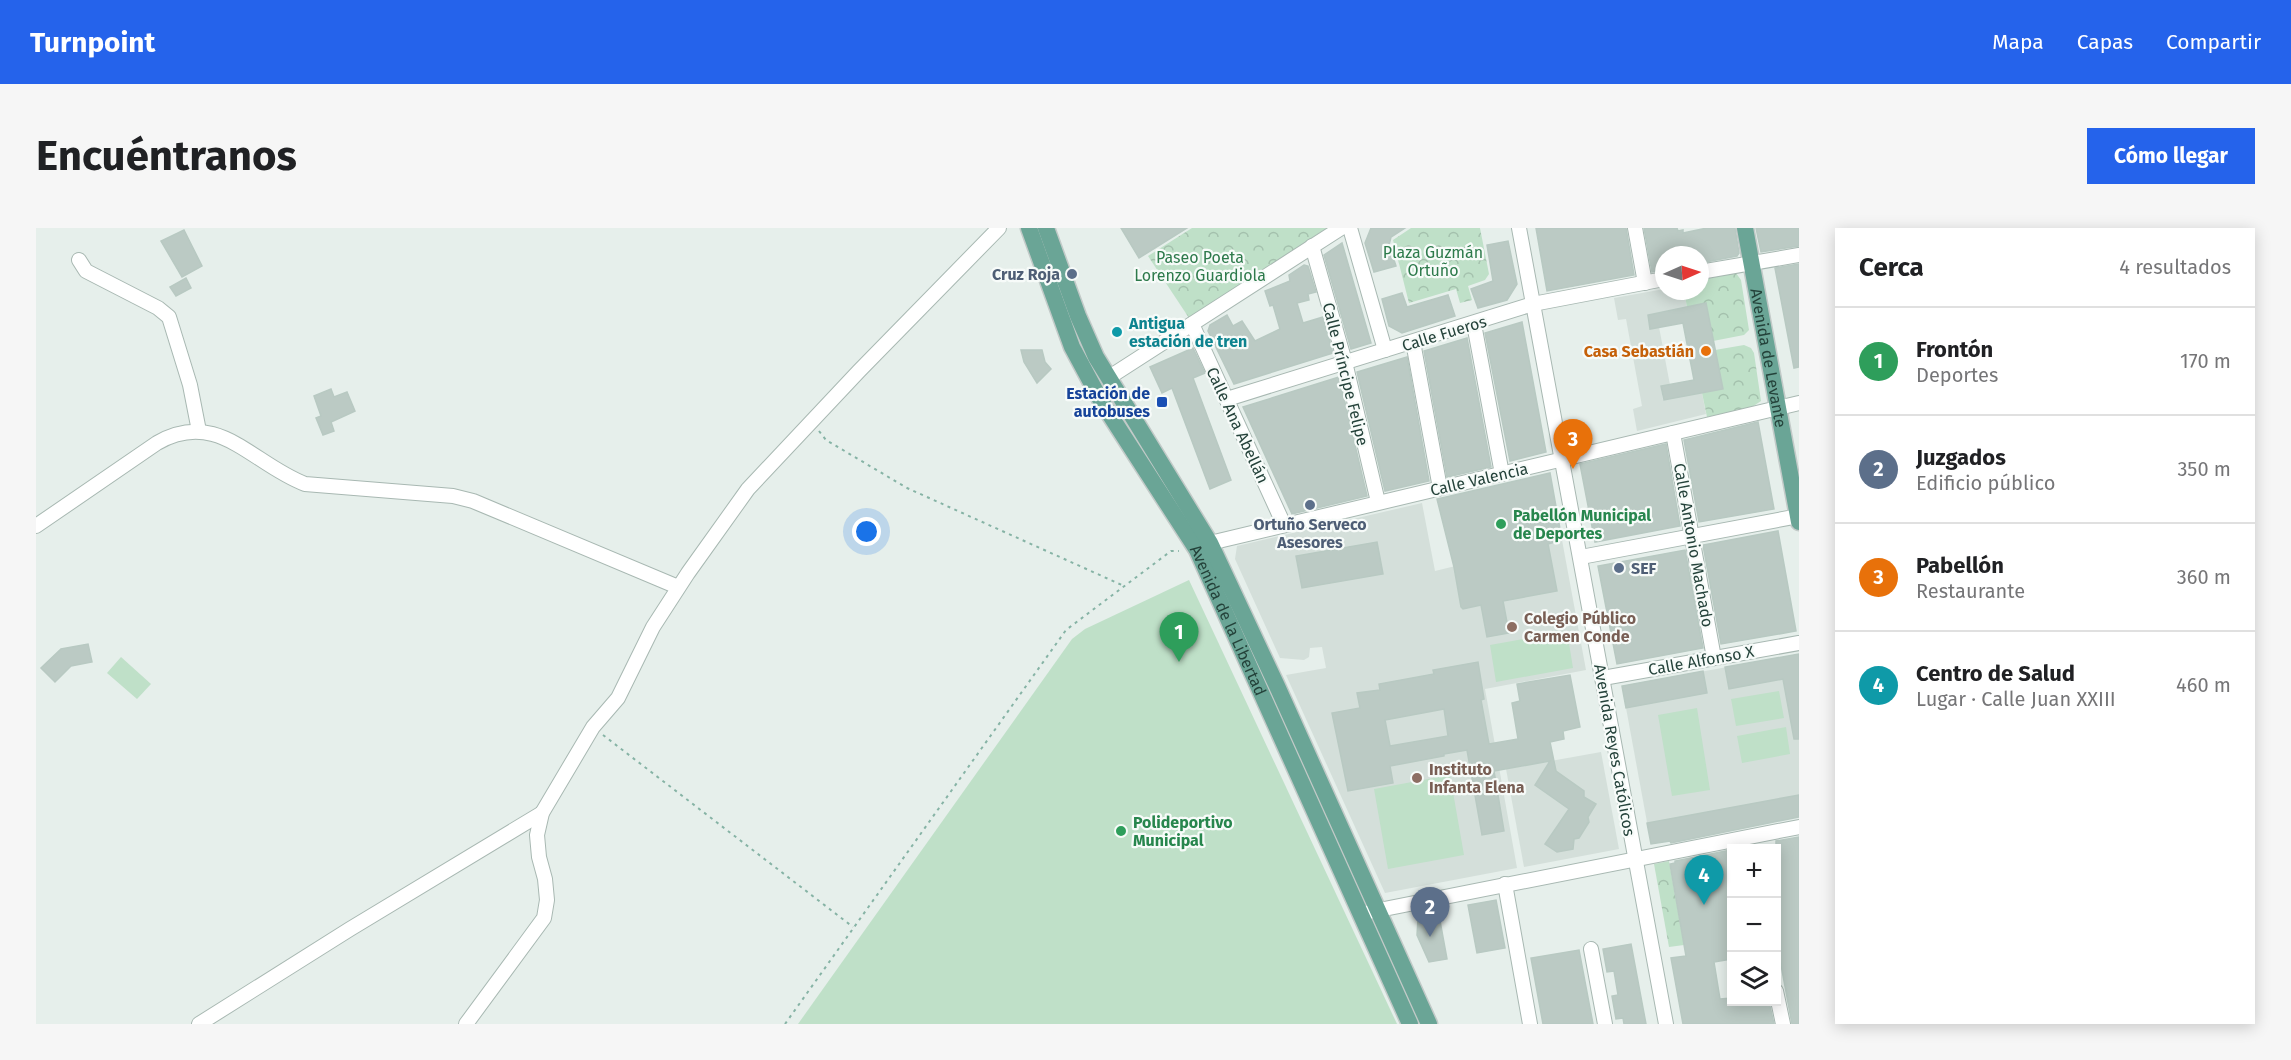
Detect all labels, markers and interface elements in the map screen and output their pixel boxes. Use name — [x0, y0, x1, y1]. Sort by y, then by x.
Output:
text: Turnpoint — [30, 26, 155, 59]
text: Mapa — [1992, 29, 2044, 55]
text: Capas — [2077, 29, 2133, 55]
text: Compartir — [2166, 29, 2261, 55]
button: Cómo llegar — [2087, 128, 2255, 184]
text: Encuéntranos — [36, 131, 297, 181]
park label: Plaza Guzmán Ortuño — [1383, 243, 1483, 280]
north arrow — [1655, 246, 1709, 300]
park label: Paseo Poeta Lorenzo Guardiola — [1134, 248, 1266, 285]
text: Cerca — [1859, 252, 1924, 283]
text: 4 resultados — [2119, 255, 2231, 279]
place label: Cruz Roja — [992, 265, 1060, 284]
marker: Cruz Roja — [1065, 267, 1079, 281]
street label: Avenida de Levante — [1746, 287, 1790, 429]
street label: Calle Príncipe Felipe — [1319, 301, 1372, 448]
street label: Calle Fueros — [1400, 312, 1489, 355]
place label: Antigua estación de tren — [1128, 314, 1247, 351]
marker: Antigua estación de tren — [1110, 325, 1124, 339]
text: Frontón — [1916, 336, 1993, 363]
place label: Casa Sebastián — [1584, 342, 1694, 361]
marker: Casa Sebastián — [1699, 344, 1713, 358]
text: 1 — [1874, 349, 1883, 373]
text: 170 m — [2180, 349, 2231, 373]
text: Deportes — [1916, 363, 1998, 387]
street label: Calle Ana Abellán — [1202, 364, 1273, 486]
place label: Estación de autobuses — [1066, 384, 1150, 421]
marker: Estación de autobuses — [1155, 395, 1169, 409]
pin: 3 — [1554, 420, 1592, 469]
text: Juzgados — [1916, 444, 2006, 471]
text: 2 — [1873, 457, 1884, 481]
text: 350 m — [2177, 457, 2231, 481]
street label: Calle Valencia — [1428, 459, 1530, 500]
street label: Calle Antonio Machado — [1670, 462, 1717, 629]
text: Edificio público — [1916, 471, 2055, 495]
marker: Ortuño Serveco Asesores — [1303, 498, 1317, 512]
place label: Pabellón Municipal de Deportes — [1513, 506, 1651, 543]
place label: Ortuño Serveco Asesores — [1253, 515, 1367, 552]
your location — [852, 517, 881, 546]
marker: Pabellón Municipal de Deportes — [1494, 517, 1508, 531]
street label: Avenida de la Libertad — [1186, 541, 1270, 699]
text: Pabellón — [1916, 552, 2004, 579]
place label: SEF — [1631, 559, 1657, 578]
marker: SEF — [1612, 561, 1626, 575]
text: 3 — [1873, 565, 1884, 589]
text: 360 m — [2177, 565, 2231, 589]
text: Restaurante — [1916, 579, 2025, 603]
place label: Colegio Público Carmen Conde — [1524, 609, 1636, 646]
pin: 1 — [1160, 612, 1198, 662]
marker: Colegio Público Carmen Conde — [1505, 620, 1519, 634]
street label: Calle Alfonso X — [1647, 642, 1756, 679]
text: Centro de Salud — [1916, 660, 2075, 687]
street label: Avenida Reyes Católicos — [1590, 663, 1639, 837]
text: 4 — [1873, 673, 1884, 697]
text: 460 m — [2176, 673, 2231, 697]
text: Lugar · Calle Juan XXIII — [1916, 687, 2116, 711]
place label: Instituto Infanta Elena — [1429, 760, 1525, 797]
marker: Instituto Infanta Elena — [1410, 771, 1424, 785]
place label: Polideportivo Municipal — [1133, 813, 1233, 850]
marker: Polideportivo Municipal — [1114, 824, 1128, 838]
map controls — [1727, 844, 1781, 1006]
button: + — [1727, 844, 1781, 898]
pin: 4 — [1684, 856, 1724, 905]
pin: 2 — [1410, 888, 1450, 937]
button: − — [1727, 898, 1781, 952]
button: layers — [1727, 952, 1781, 1006]

